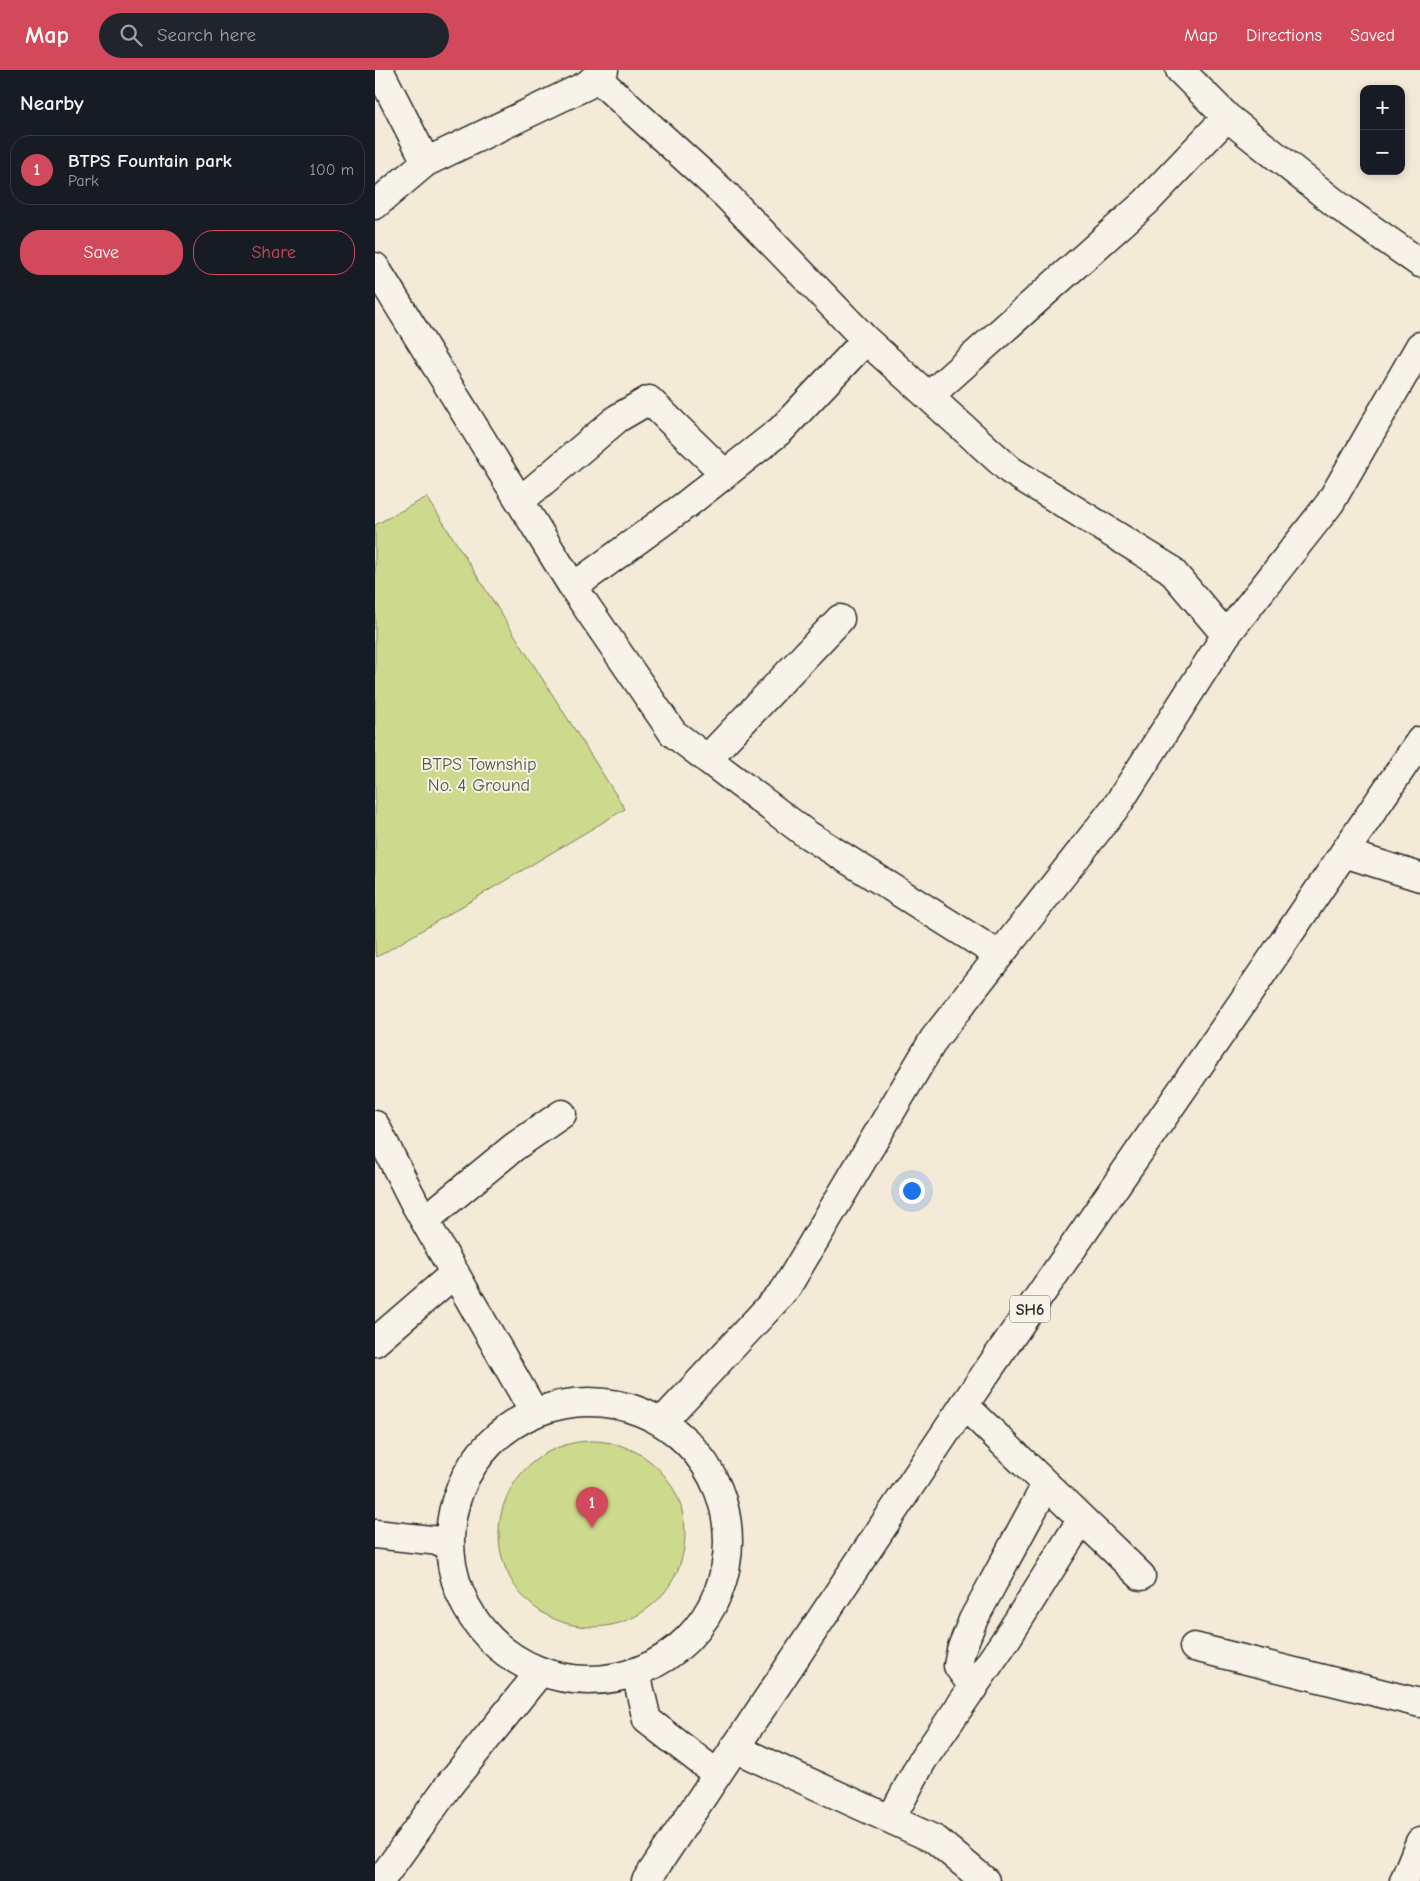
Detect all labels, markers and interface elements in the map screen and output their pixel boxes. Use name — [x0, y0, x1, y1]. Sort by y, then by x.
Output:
search box — [99, 13, 449, 58]
text: Map — [25, 21, 69, 49]
icon: search — [117, 21, 145, 49]
text: Search here — [157, 24, 256, 46]
text: Map — [1184, 25, 1218, 46]
text: Directions — [1246, 25, 1322, 46]
text: Saved — [1350, 25, 1395, 46]
map controls — [1360, 85, 1405, 175]
button: + — [1360, 85, 1405, 130]
text: Nearby — [20, 91, 84, 115]
button: − — [1360, 130, 1405, 175]
text: BTPS Fountain park — [68, 150, 232, 172]
text: 1 — [34, 161, 40, 179]
text: 100 m — [310, 161, 354, 179]
text: Park — [68, 172, 99, 190]
button: Save — [20, 230, 183, 275]
button: Share — [193, 230, 355, 275]
park label: BTPS Township No. 4 Ground — [421, 754, 537, 796]
your location — [899, 1178, 925, 1204]
road number: SH6 — [1010, 1296, 1050, 1322]
pin: 1 — [576, 1487, 608, 1528]

